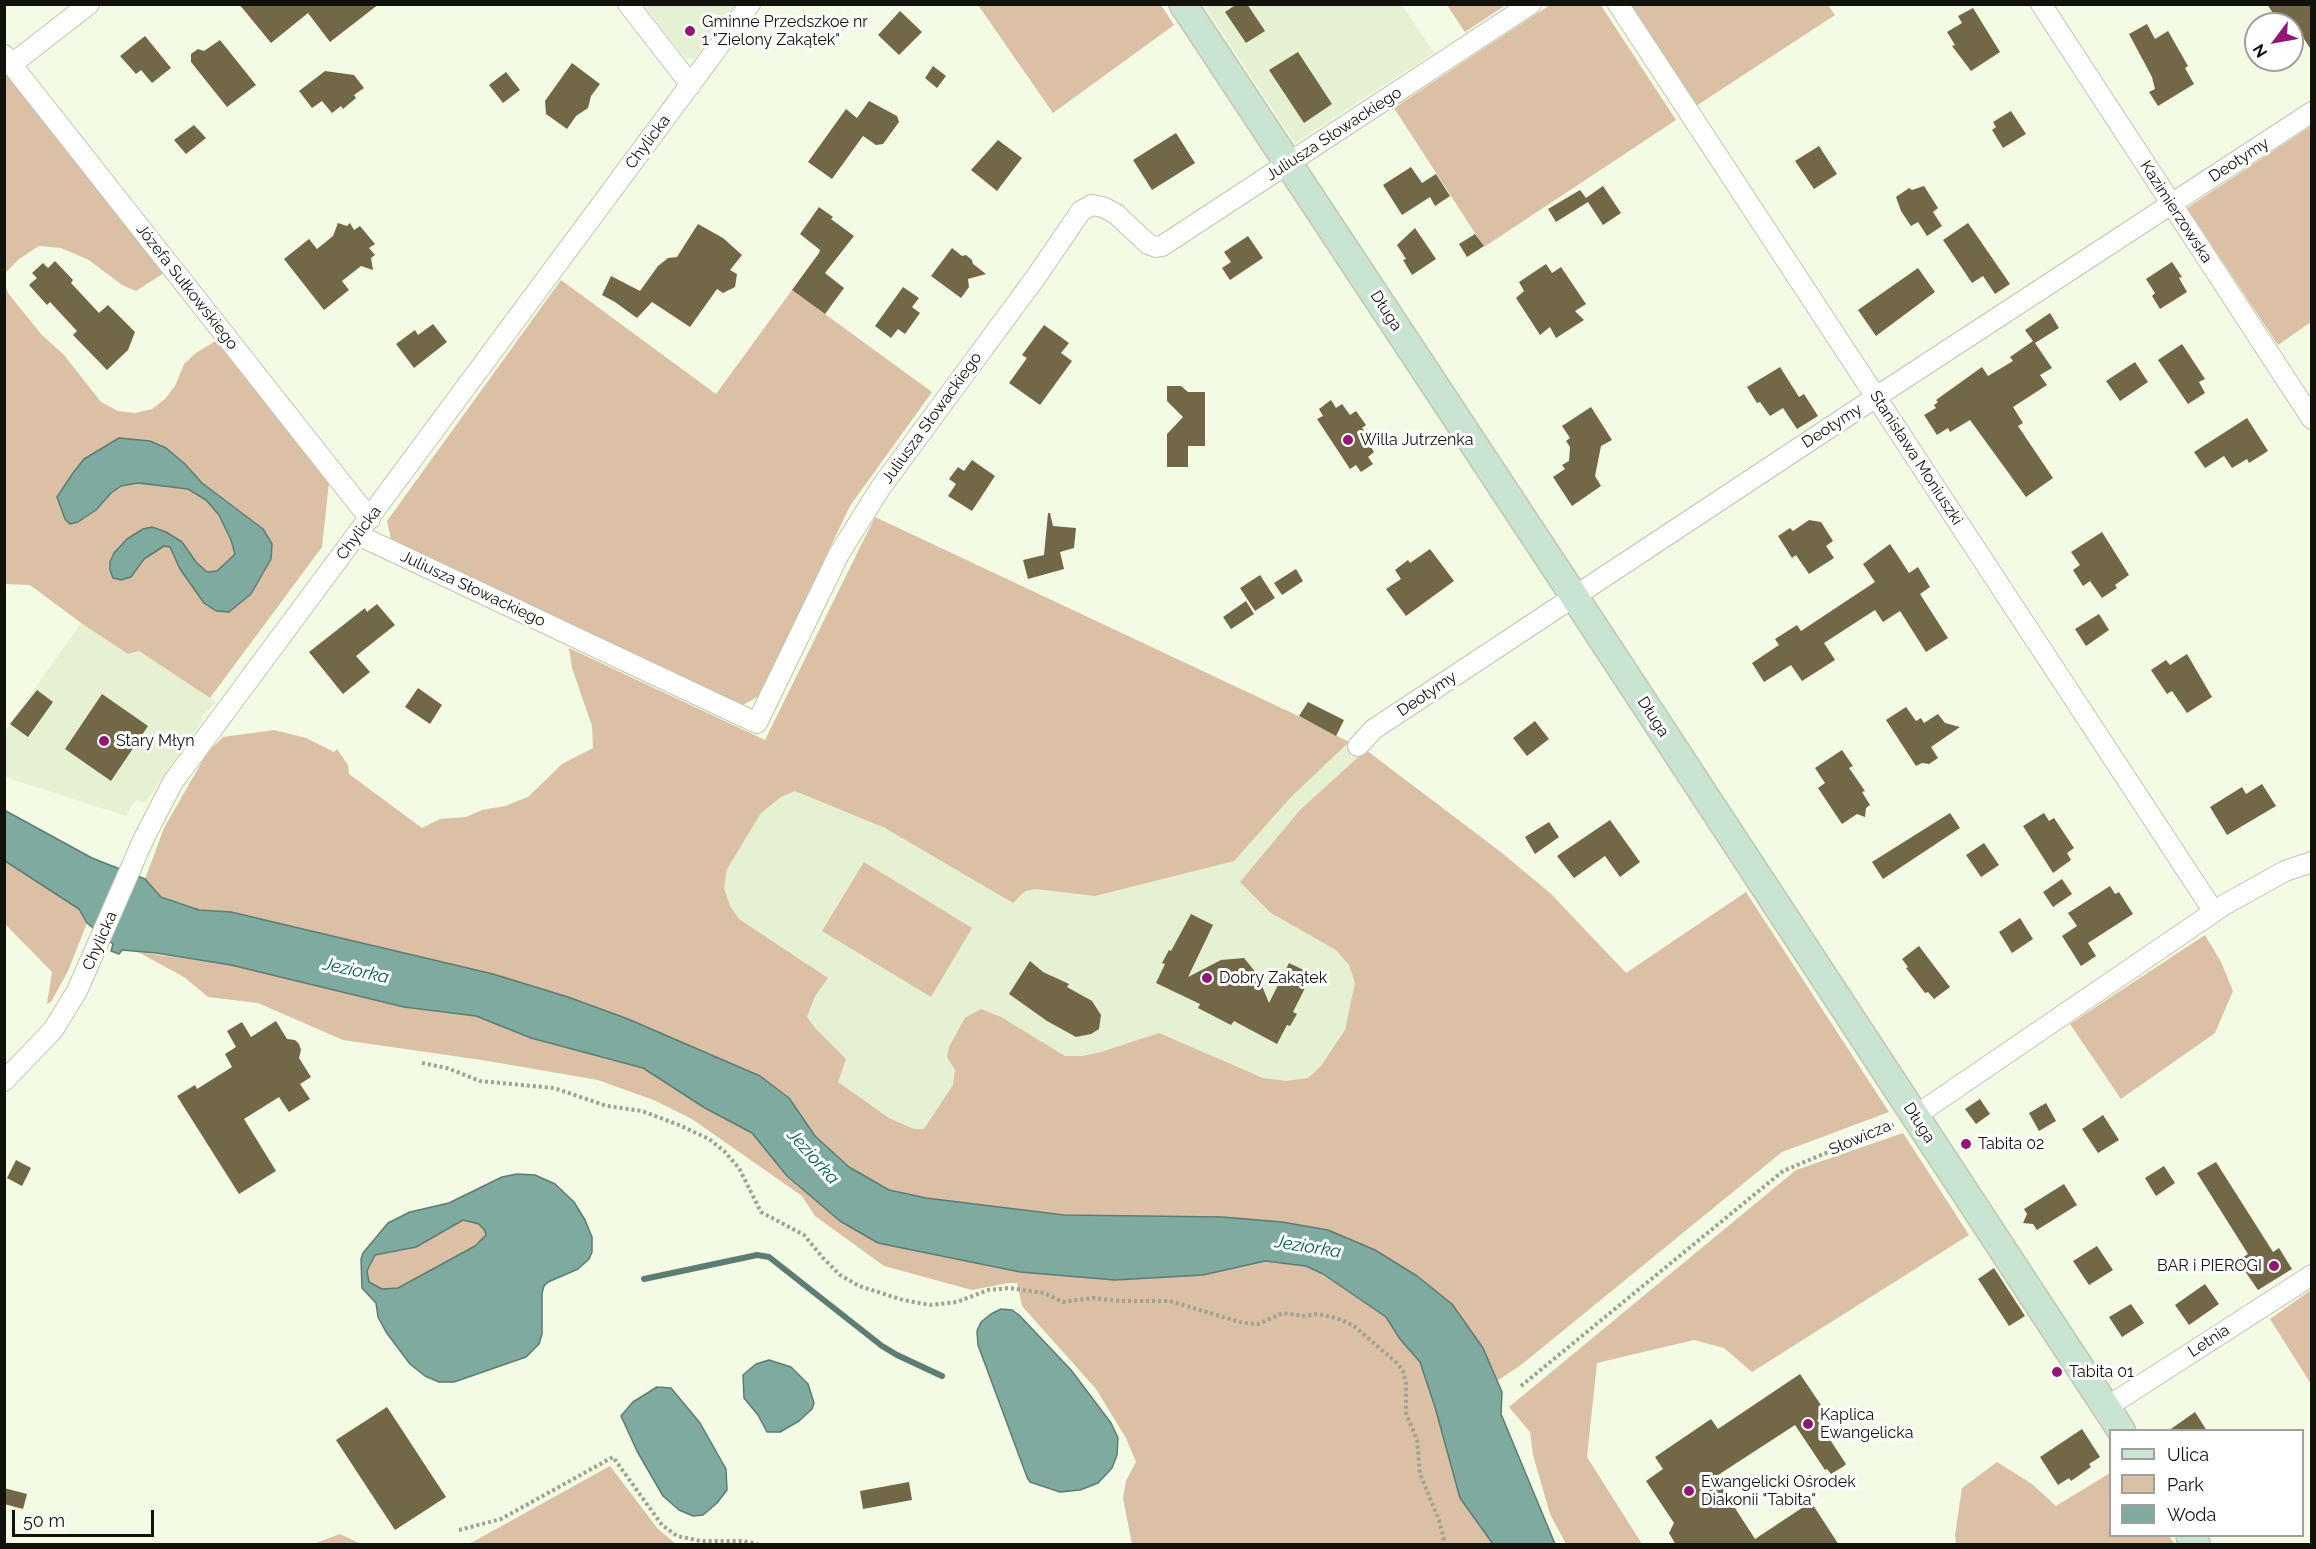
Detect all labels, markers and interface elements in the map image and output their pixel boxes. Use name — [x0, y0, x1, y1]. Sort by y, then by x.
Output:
place label: Gminne Przedszkoe nr 1 "Zielony Zakątek" — [702, 12, 868, 50]
north arrow — [2244, 12, 2304, 72]
marker: Gminne Przedszkoe nr 1 "Zielony Zakątek" — [683, 24, 697, 38]
text: N — [2249, 41, 2271, 61]
street label: Juliusza Słowackiego — [1263, 83, 1405, 185]
street label: Chylicka — [622, 111, 674, 173]
street label: Deotymy — [2205, 134, 2273, 186]
street label: Kazimierzowska — [2136, 157, 2216, 267]
street label: Józefa Sułkowskiego — [132, 220, 242, 354]
street label: Długa — [1366, 287, 1406, 335]
street label: Juliusza Słowackiego — [878, 349, 986, 487]
street label: Stanisława Moniuszki — [1865, 387, 1967, 529]
street label: Deotymy — [1798, 400, 1866, 452]
place label: Willa Jutrzenka — [1360, 430, 1473, 450]
marker: Willa Jutrzenka — [1341, 433, 1355, 447]
street label: Chylicka — [333, 502, 385, 564]
street label: Juliusza Słowackiego — [398, 547, 548, 631]
street label: Deotymy — [1394, 667, 1460, 721]
street label: Długa — [1633, 693, 1673, 741]
place label: Stary Młyn — [116, 731, 194, 751]
marker: Stary Młyn — [97, 734, 111, 748]
street label: Chylicka — [79, 909, 121, 973]
water label: Jeziorka — [321, 953, 391, 989]
place label: Dobry Zakątek — [1219, 968, 1327, 988]
marker: Dobry Zakątek — [1200, 971, 1214, 985]
street label: Długa — [1899, 1099, 1939, 1147]
street label: Słowicza — [1826, 1116, 1894, 1160]
water label: Jeziorka — [783, 1125, 843, 1189]
place label: Tabita 02 — [1978, 1134, 2044, 1154]
marker: Tabita 02 — [1959, 1137, 1973, 1151]
water label: Jeziorka — [1273, 1231, 1343, 1263]
place label: BAR i PIEROGI — [2157, 1256, 2262, 1276]
marker: BAR i PIEROGI — [2267, 1259, 2281, 1273]
street label: Letnia — [2185, 1321, 2233, 1361]
place label: Tabita 01 — [2069, 1362, 2134, 1382]
marker: Tabita 01 — [2050, 1365, 2064, 1379]
place label: Kaplica Ewangelicka — [1820, 1405, 1913, 1443]
marker: Kaplica Ewangelicka — [1801, 1417, 1815, 1431]
legend — [2109, 1429, 2304, 1537]
text: Ulica — [2167, 1444, 2209, 1465]
place label: Ewangelicki Ośrodek Diakonii "Tabita" — [1701, 1472, 1856, 1510]
text: Park — [2167, 1474, 2204, 1495]
marker: Ewangelicki Ośrodek Diakonii "Tabita" — [1682, 1484, 1696, 1498]
scale bar — [15, 1498, 158, 1536]
text: Woda — [2167, 1504, 2216, 1525]
text: 50 m — [23, 1510, 65, 1531]

